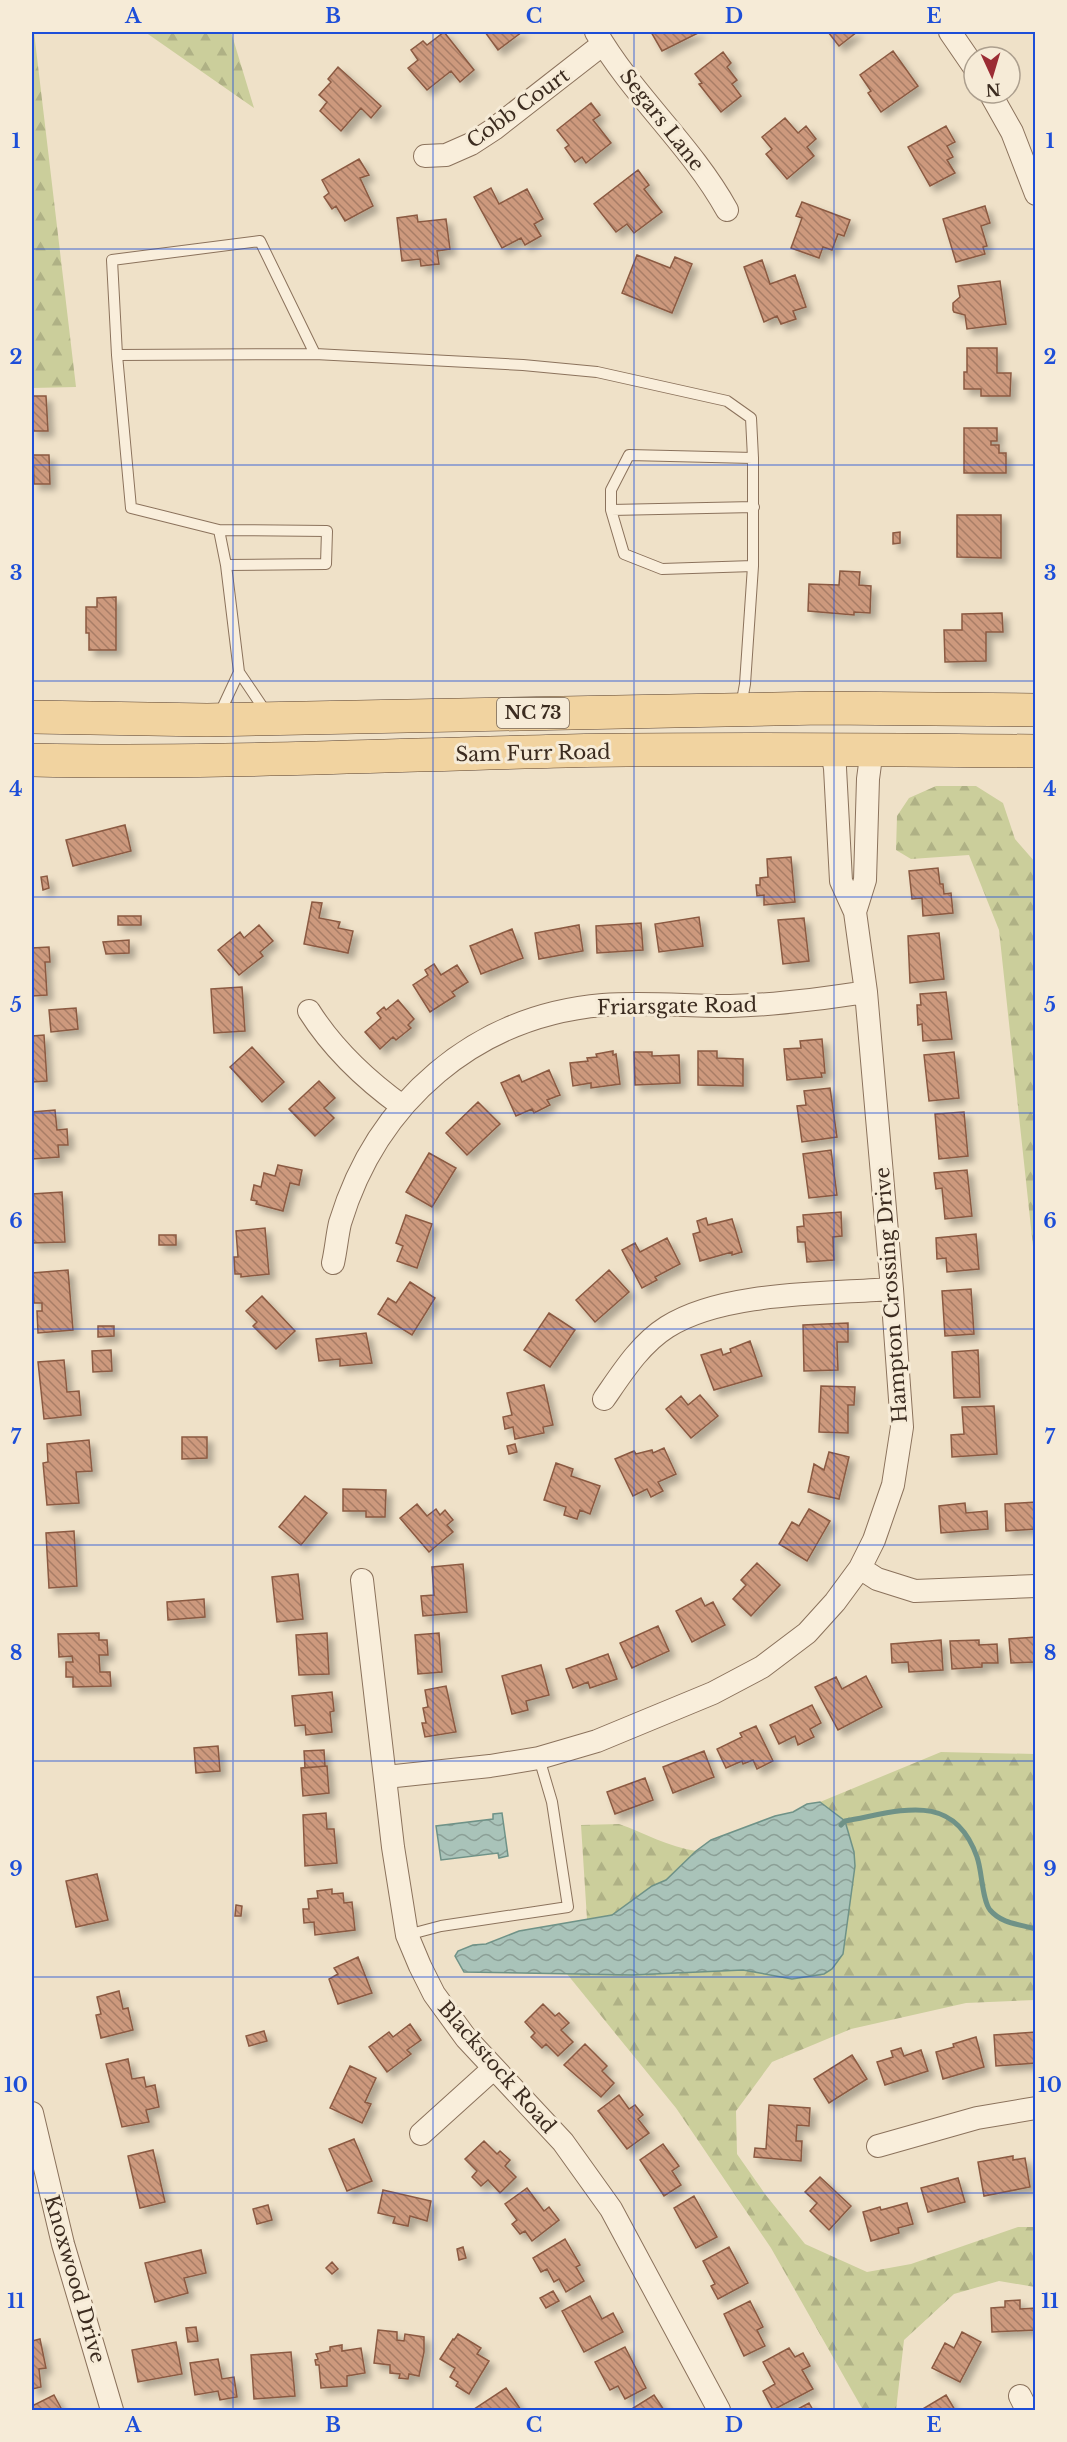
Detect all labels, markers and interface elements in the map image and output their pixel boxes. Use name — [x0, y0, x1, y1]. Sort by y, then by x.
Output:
text: A — [124, 4, 142, 28]
text: B — [325, 4, 341, 28]
text: C — [526, 4, 542, 28]
text: D — [725, 4, 743, 28]
text: E — [926, 4, 942, 28]
north arrow — [962, 45, 1022, 105]
street label: Cobb Court — [462, 63, 574, 153]
street label: Segars Lane — [615, 64, 709, 176]
text: N — [985, 79, 1001, 100]
text: 1 — [12, 129, 21, 153]
text: 1 — [1046, 129, 1055, 153]
text: 2 — [9, 345, 23, 369]
text: 2 — [1043, 345, 1057, 369]
text: 3 — [10, 561, 22, 585]
text: 3 — [1044, 561, 1056, 585]
road number: NC 73 — [497, 698, 569, 728]
street label: Sam Furr Road — [455, 740, 611, 766]
text: 4 — [9, 777, 23, 801]
text: 4 — [1043, 777, 1057, 801]
text: 5 — [10, 993, 22, 1017]
street label: Friarsgate Road — [597, 993, 757, 1019]
text: 5 — [1044, 993, 1056, 1017]
street label: Hampton Crossing Drive — [870, 1166, 912, 1424]
text: 6 — [9, 1209, 23, 1233]
text: 6 — [1043, 1209, 1057, 1233]
text: 7 — [11, 1425, 22, 1449]
text: 7 — [1045, 1425, 1056, 1449]
text: 8 — [10, 1641, 22, 1665]
text: 8 — [1044, 1641, 1056, 1665]
text: 9 — [9, 1857, 23, 1881]
text: 9 — [1043, 1857, 1057, 1881]
street label: Blackstock Road — [433, 1996, 561, 2138]
text: 10 — [4, 2073, 28, 2097]
text: 10 — [1038, 2073, 1062, 2097]
street label: Knoxwood Drive — [40, 2192, 110, 2366]
text: 11 — [7, 2289, 25, 2313]
text: 11 — [1041, 2289, 1059, 2313]
text: A — [124, 2413, 142, 2437]
text: B — [325, 2413, 341, 2437]
text: C — [526, 2413, 542, 2437]
text: D — [725, 2413, 743, 2437]
text: E — [926, 2413, 942, 2437]

